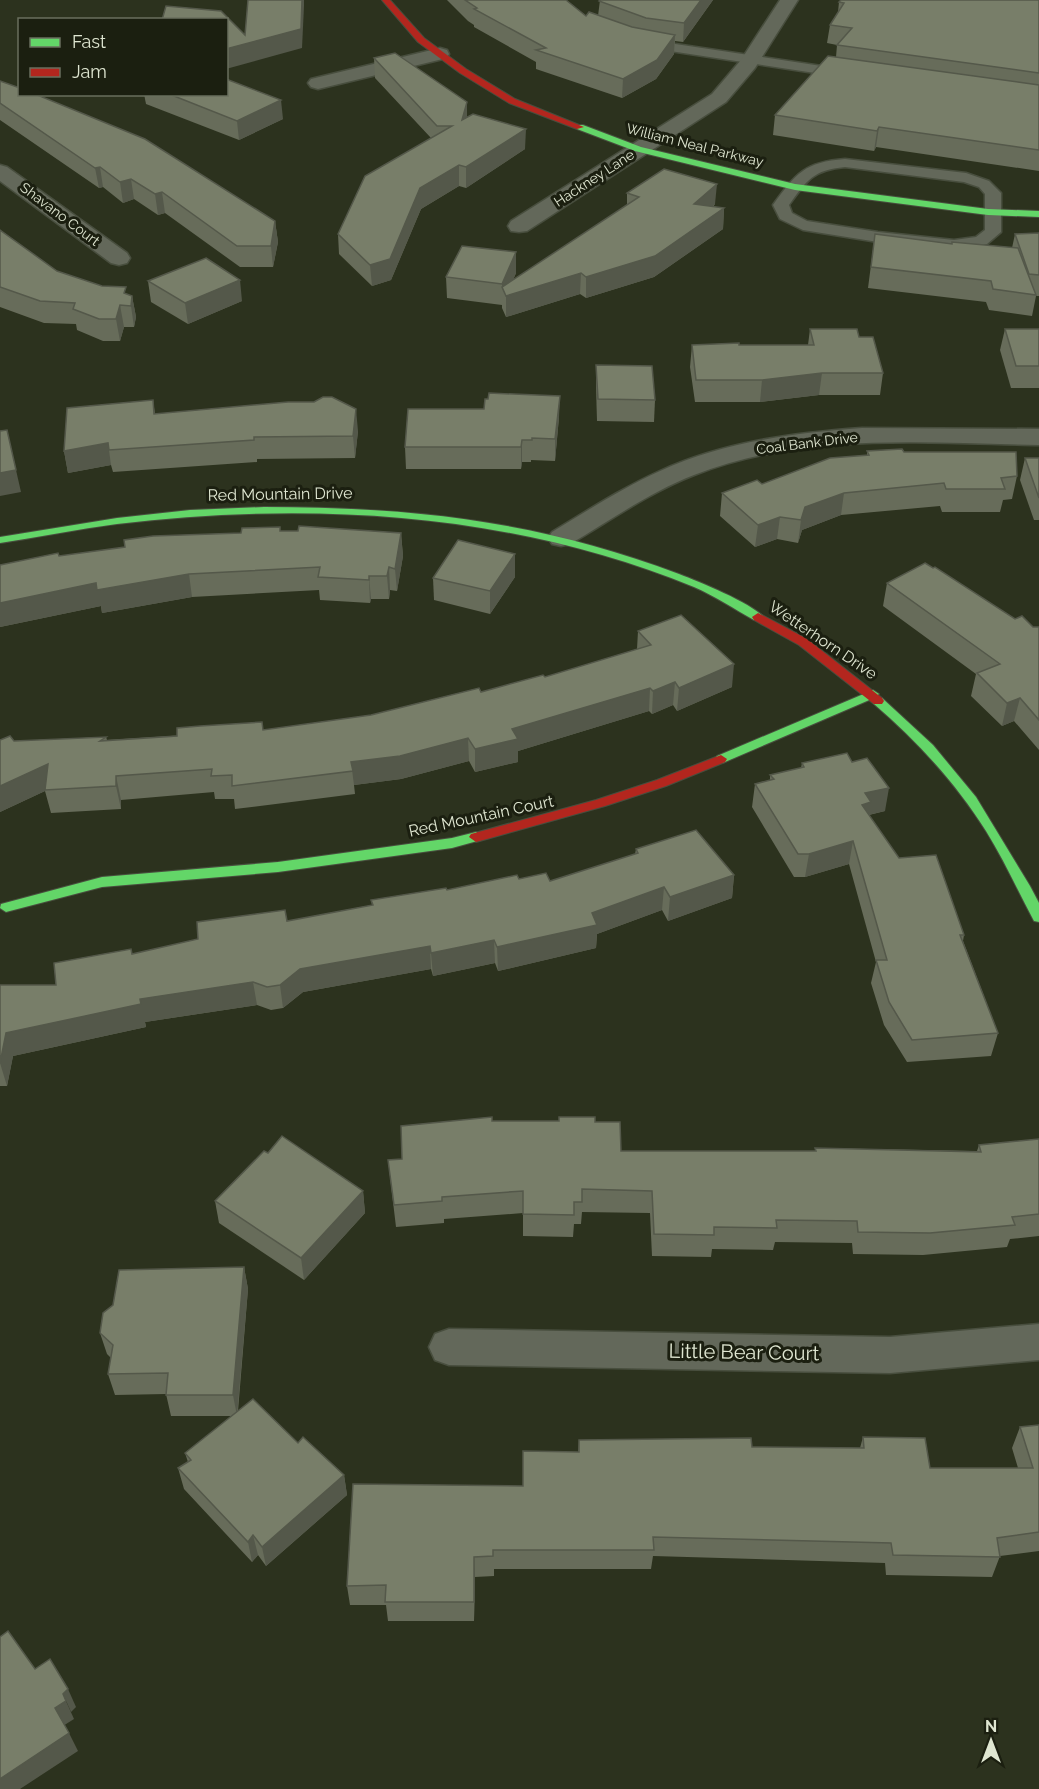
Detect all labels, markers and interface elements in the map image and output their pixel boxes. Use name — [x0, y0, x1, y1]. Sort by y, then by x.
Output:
legend — [18, 18, 228, 96]
text: Fast — [72, 31, 106, 52]
text: Jam — [72, 61, 107, 82]
street label: William Neal Parkway — [625, 120, 766, 170]
street label: Hackney Lane — [551, 146, 637, 210]
street label: Shavano Court — [17, 179, 103, 249]
street label: Coal Bank Drive — [755, 429, 859, 457]
street label: Red Mountain Drive — [207, 483, 353, 505]
street label: Wetterhorn Drive — [765, 597, 881, 683]
street label: Red Mountain Court — [407, 791, 556, 841]
street label: Little Bear Court — [669, 1339, 820, 1365]
north arrow — [961, 1711, 1021, 1771]
text: N — [985, 1717, 997, 1736]

